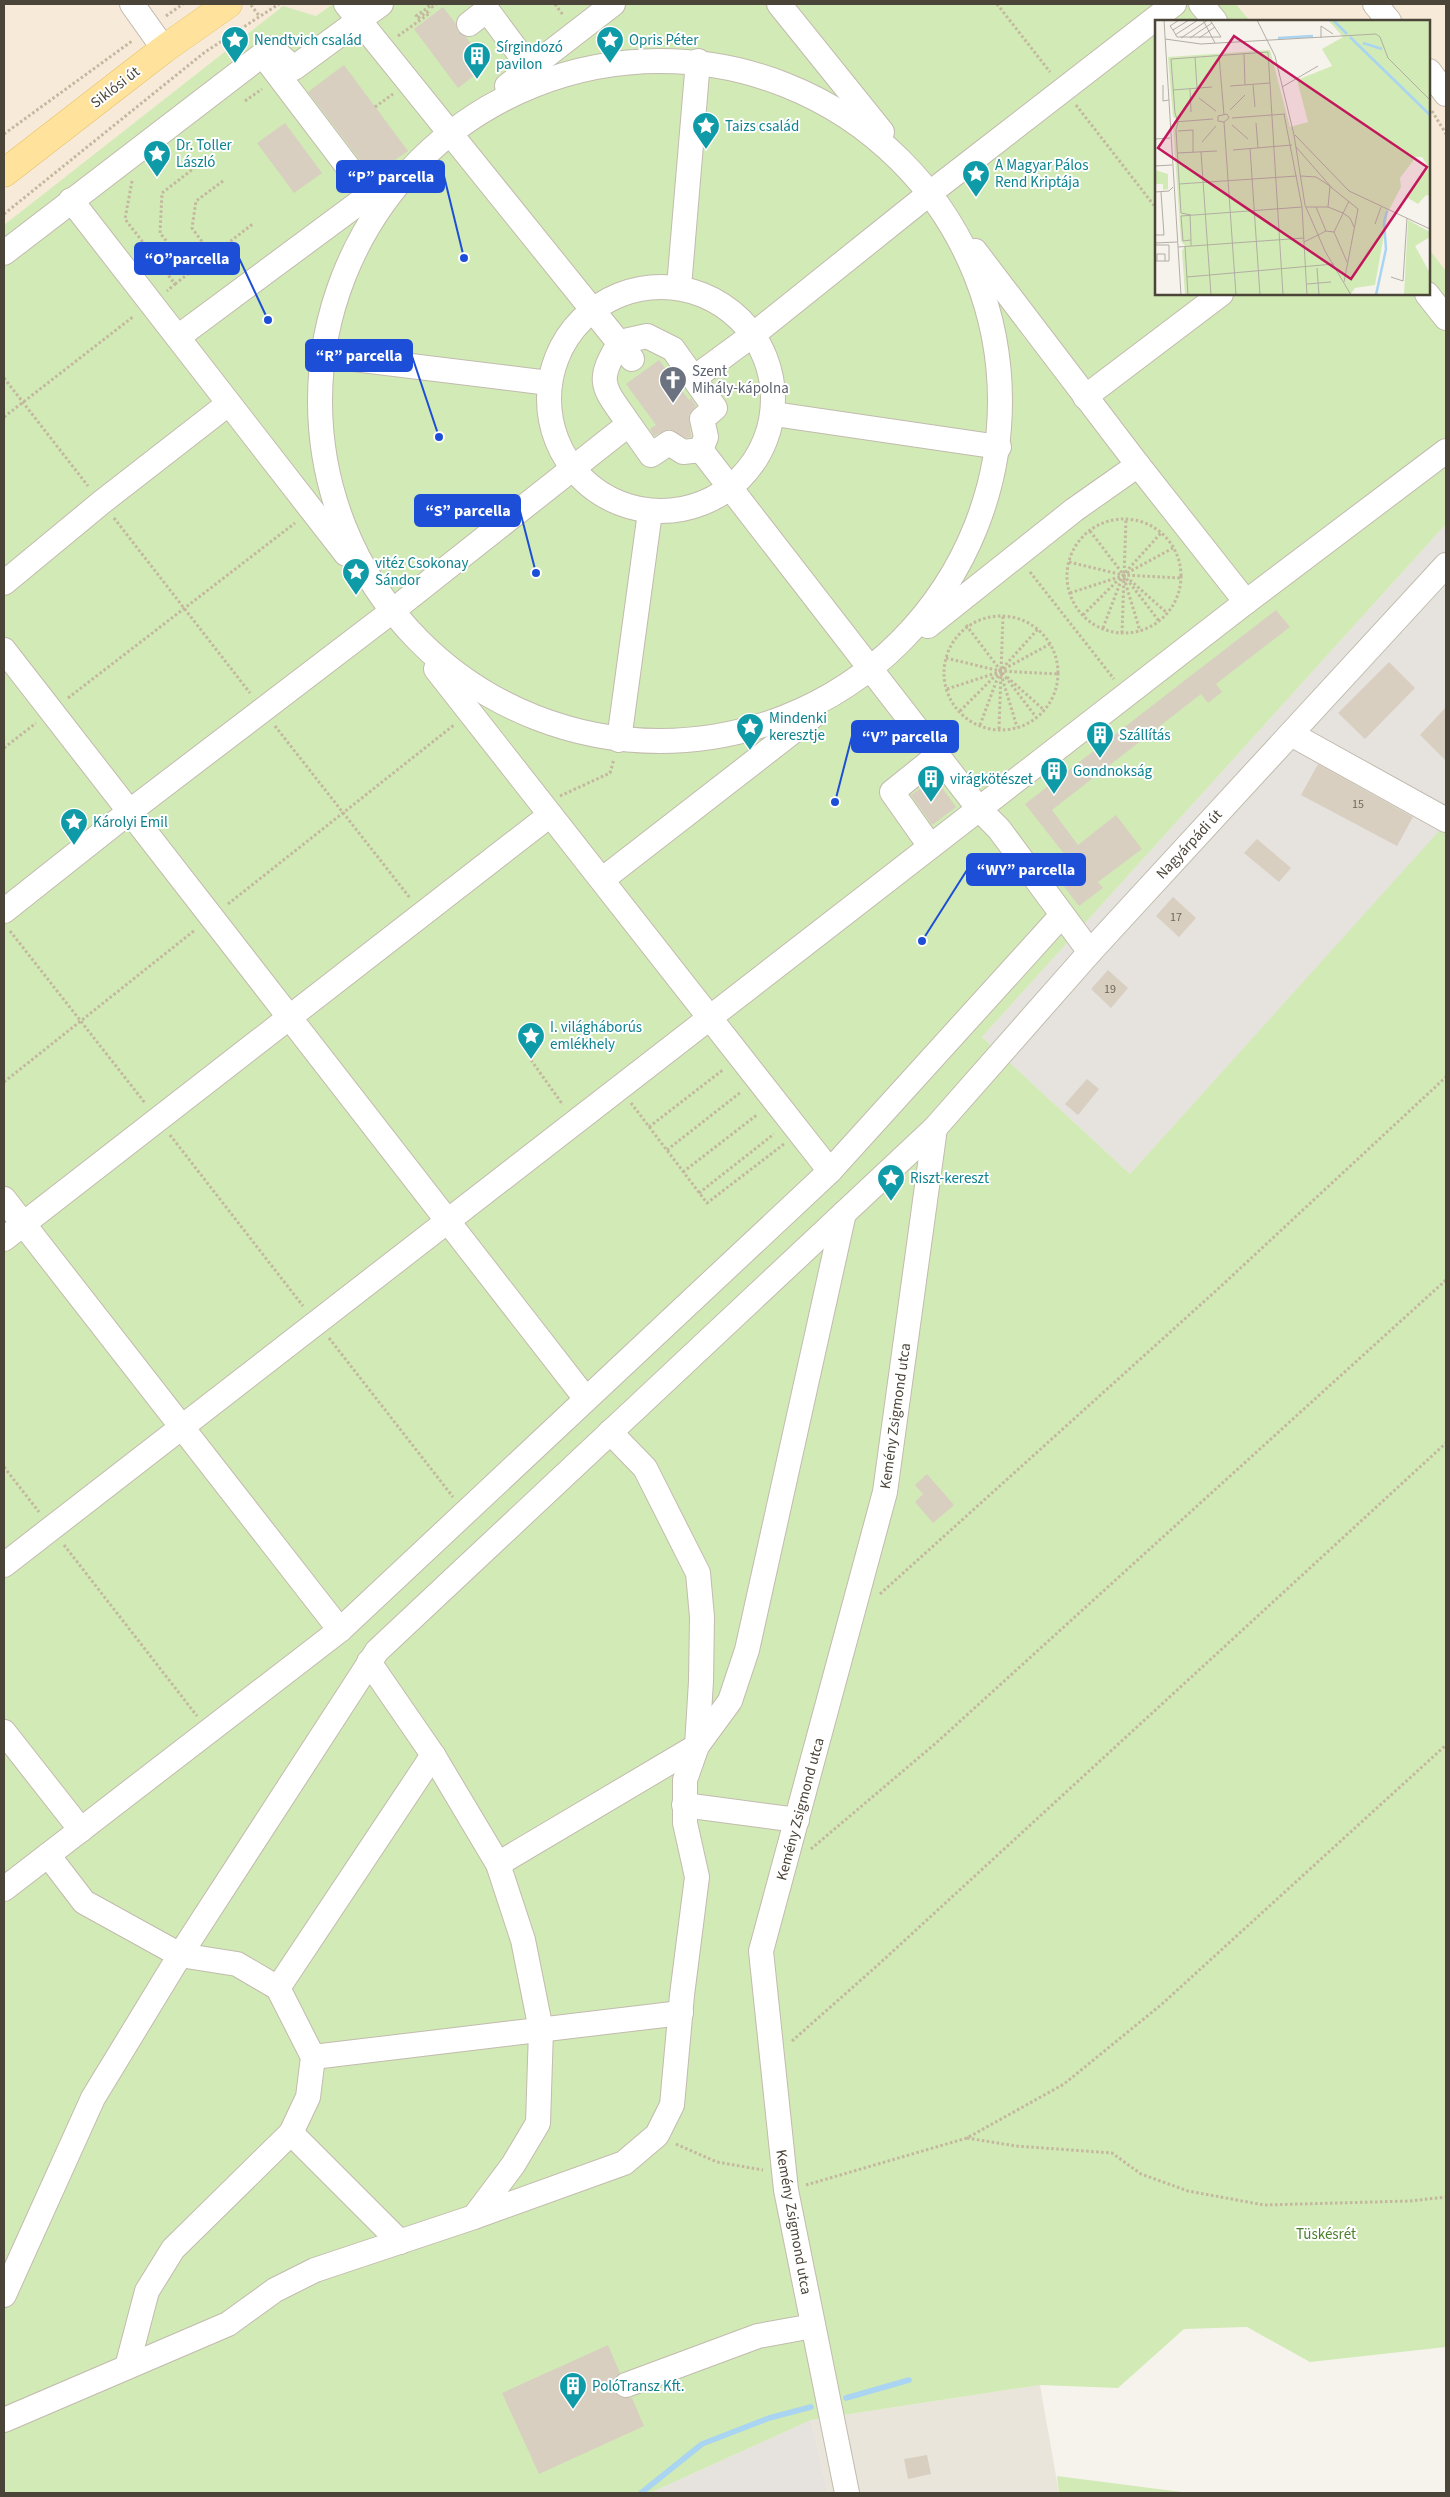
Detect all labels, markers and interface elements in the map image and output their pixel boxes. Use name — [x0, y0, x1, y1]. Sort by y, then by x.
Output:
inset map — [1155, 20, 1430, 295]
place icon: Nendtvich család — [220, 25, 250, 64]
place icon: Opris Péter — [595, 25, 625, 64]
place label: Nendtvich család — [254, 30, 362, 51]
place label: Opris Péter — [629, 30, 699, 51]
place label: Sírgindozó pavilon — [496, 37, 563, 75]
building icon: Sírgindozó pavilon — [462, 41, 492, 80]
street label: Siklósi út — [86, 61, 144, 113]
place icon: Taizs család — [691, 111, 721, 150]
place label: Taizs család — [725, 116, 799, 137]
place label: Dr. Toller László — [176, 135, 233, 173]
place icon: Dr. Toller László — [142, 139, 172, 178]
place label: A Magyar Pálos Rend Kriptája — [995, 155, 1089, 193]
place icon: A Magyar Pálos Rend Kriptája — [961, 159, 991, 198]
callout: “P” parcella — [337, 161, 444, 192]
text: “P” parcella — [348, 166, 434, 188]
callout: “O”parcella — [135, 243, 239, 274]
text: “O”parcella — [145, 248, 229, 270]
callout: “R” parcella — [306, 340, 412, 371]
text: “R” parcella — [316, 345, 402, 367]
place label: Szent Mihály-kápolna — [692, 361, 789, 399]
church icon: Szent Mihály-kápolna — [658, 365, 688, 404]
callout: “S” parcella — [415, 495, 520, 526]
text: “S” parcella — [425, 500, 511, 522]
place label: vitéz Csokonay Sándor — [375, 553, 468, 591]
place icon: vitéz Csokonay Sándor — [341, 557, 371, 596]
place label: Mindenki keresztje — [769, 708, 827, 746]
place icon: Mindenki keresztje — [735, 712, 765, 751]
building icon: Szállítás — [1085, 720, 1115, 759]
callout: “V” parcella — [852, 721, 958, 752]
place label: Szállítás — [1119, 725, 1171, 746]
text: “V” parcella — [862, 726, 948, 748]
building icon: Gondnokság — [1039, 756, 1069, 795]
place label: Gondnokság — [1073, 761, 1153, 782]
building icon: virágkötészet — [916, 764, 946, 803]
place label: virágkötészet — [950, 769, 1033, 790]
house number: 15 — [1352, 796, 1364, 813]
street label: Nagyárpádi út — [1152, 805, 1227, 884]
place icon: Károlyi Emil — [59, 807, 89, 846]
place label: Károlyi Emil — [93, 812, 168, 833]
callout: “WY” parcella — [967, 854, 1085, 885]
text: “WY” parcella — [977, 859, 1075, 881]
house number: 17 — [1170, 909, 1182, 926]
house number: 19 — [1104, 981, 1116, 998]
place label: I. világháborús emlékhely — [550, 1017, 642, 1055]
place icon: I. világháborús emlékhely — [516, 1021, 546, 1060]
place icon: Riszt-kereszt — [876, 1163, 906, 1202]
place label: Riszt-kereszt — [910, 1168, 989, 1189]
street label: Kemény Zsigmond utca — [875, 1342, 916, 1490]
street label: Kemény Zsigmond utca — [771, 1735, 830, 1883]
street label: Kemény Zsigmond utca — [770, 2148, 817, 2296]
park label: Tüskésrét — [1296, 2224, 1356, 2245]
building icon: PolóTransz Kft. — [558, 2371, 588, 2410]
place label: PolóTransz Kft. — [592, 2376, 684, 2397]

